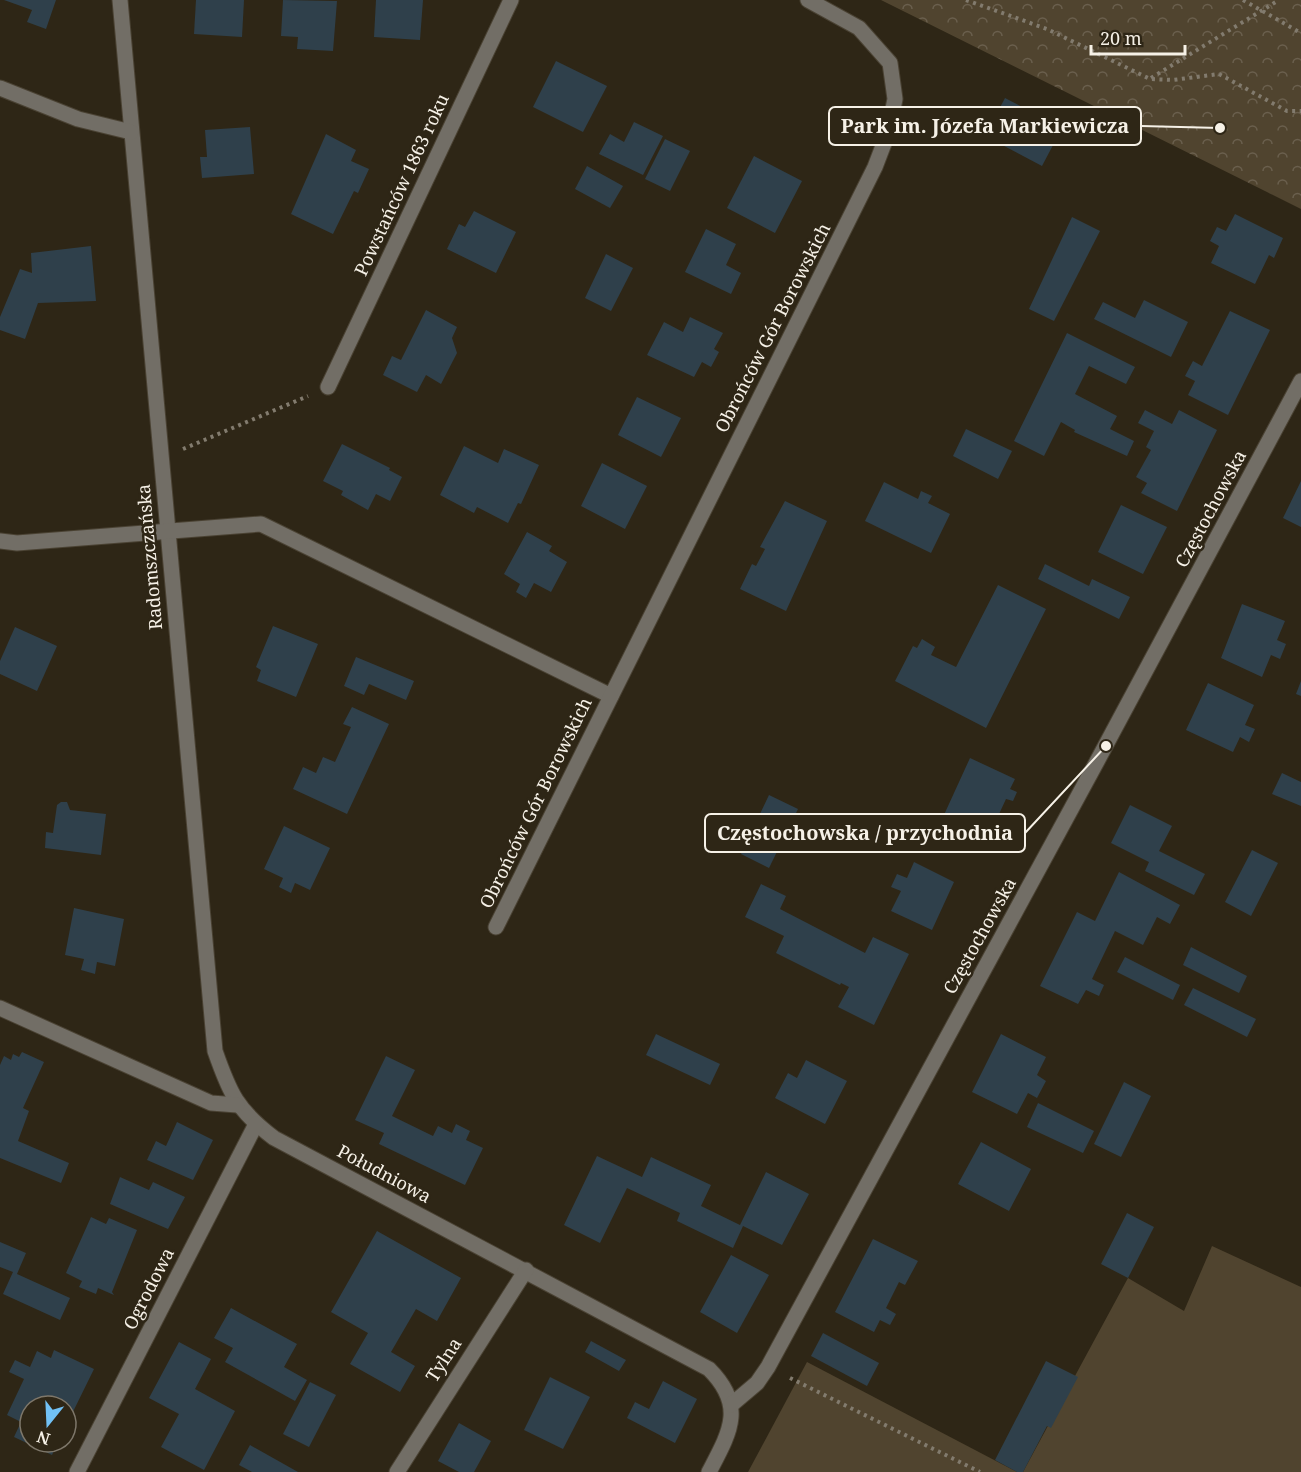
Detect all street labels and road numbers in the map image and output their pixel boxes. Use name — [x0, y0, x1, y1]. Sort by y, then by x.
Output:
street label: Powstańców 1863 roku — [348, 89, 454, 279]
street label: Obrońców Gór Borowskich — [709, 219, 835, 436]
street label: Częstochowska — [1169, 446, 1251, 571]
street label: Radomszczańska — [131, 483, 167, 631]
street label: Obrońców Gór Borowskich — [473, 693, 597, 912]
street label: Częstochowska — [937, 873, 1021, 998]
street label: Południowa — [333, 1138, 436, 1208]
street label: Ogrodowa — [117, 1243, 179, 1334]
street label: Tylna — [420, 1333, 466, 1386]

